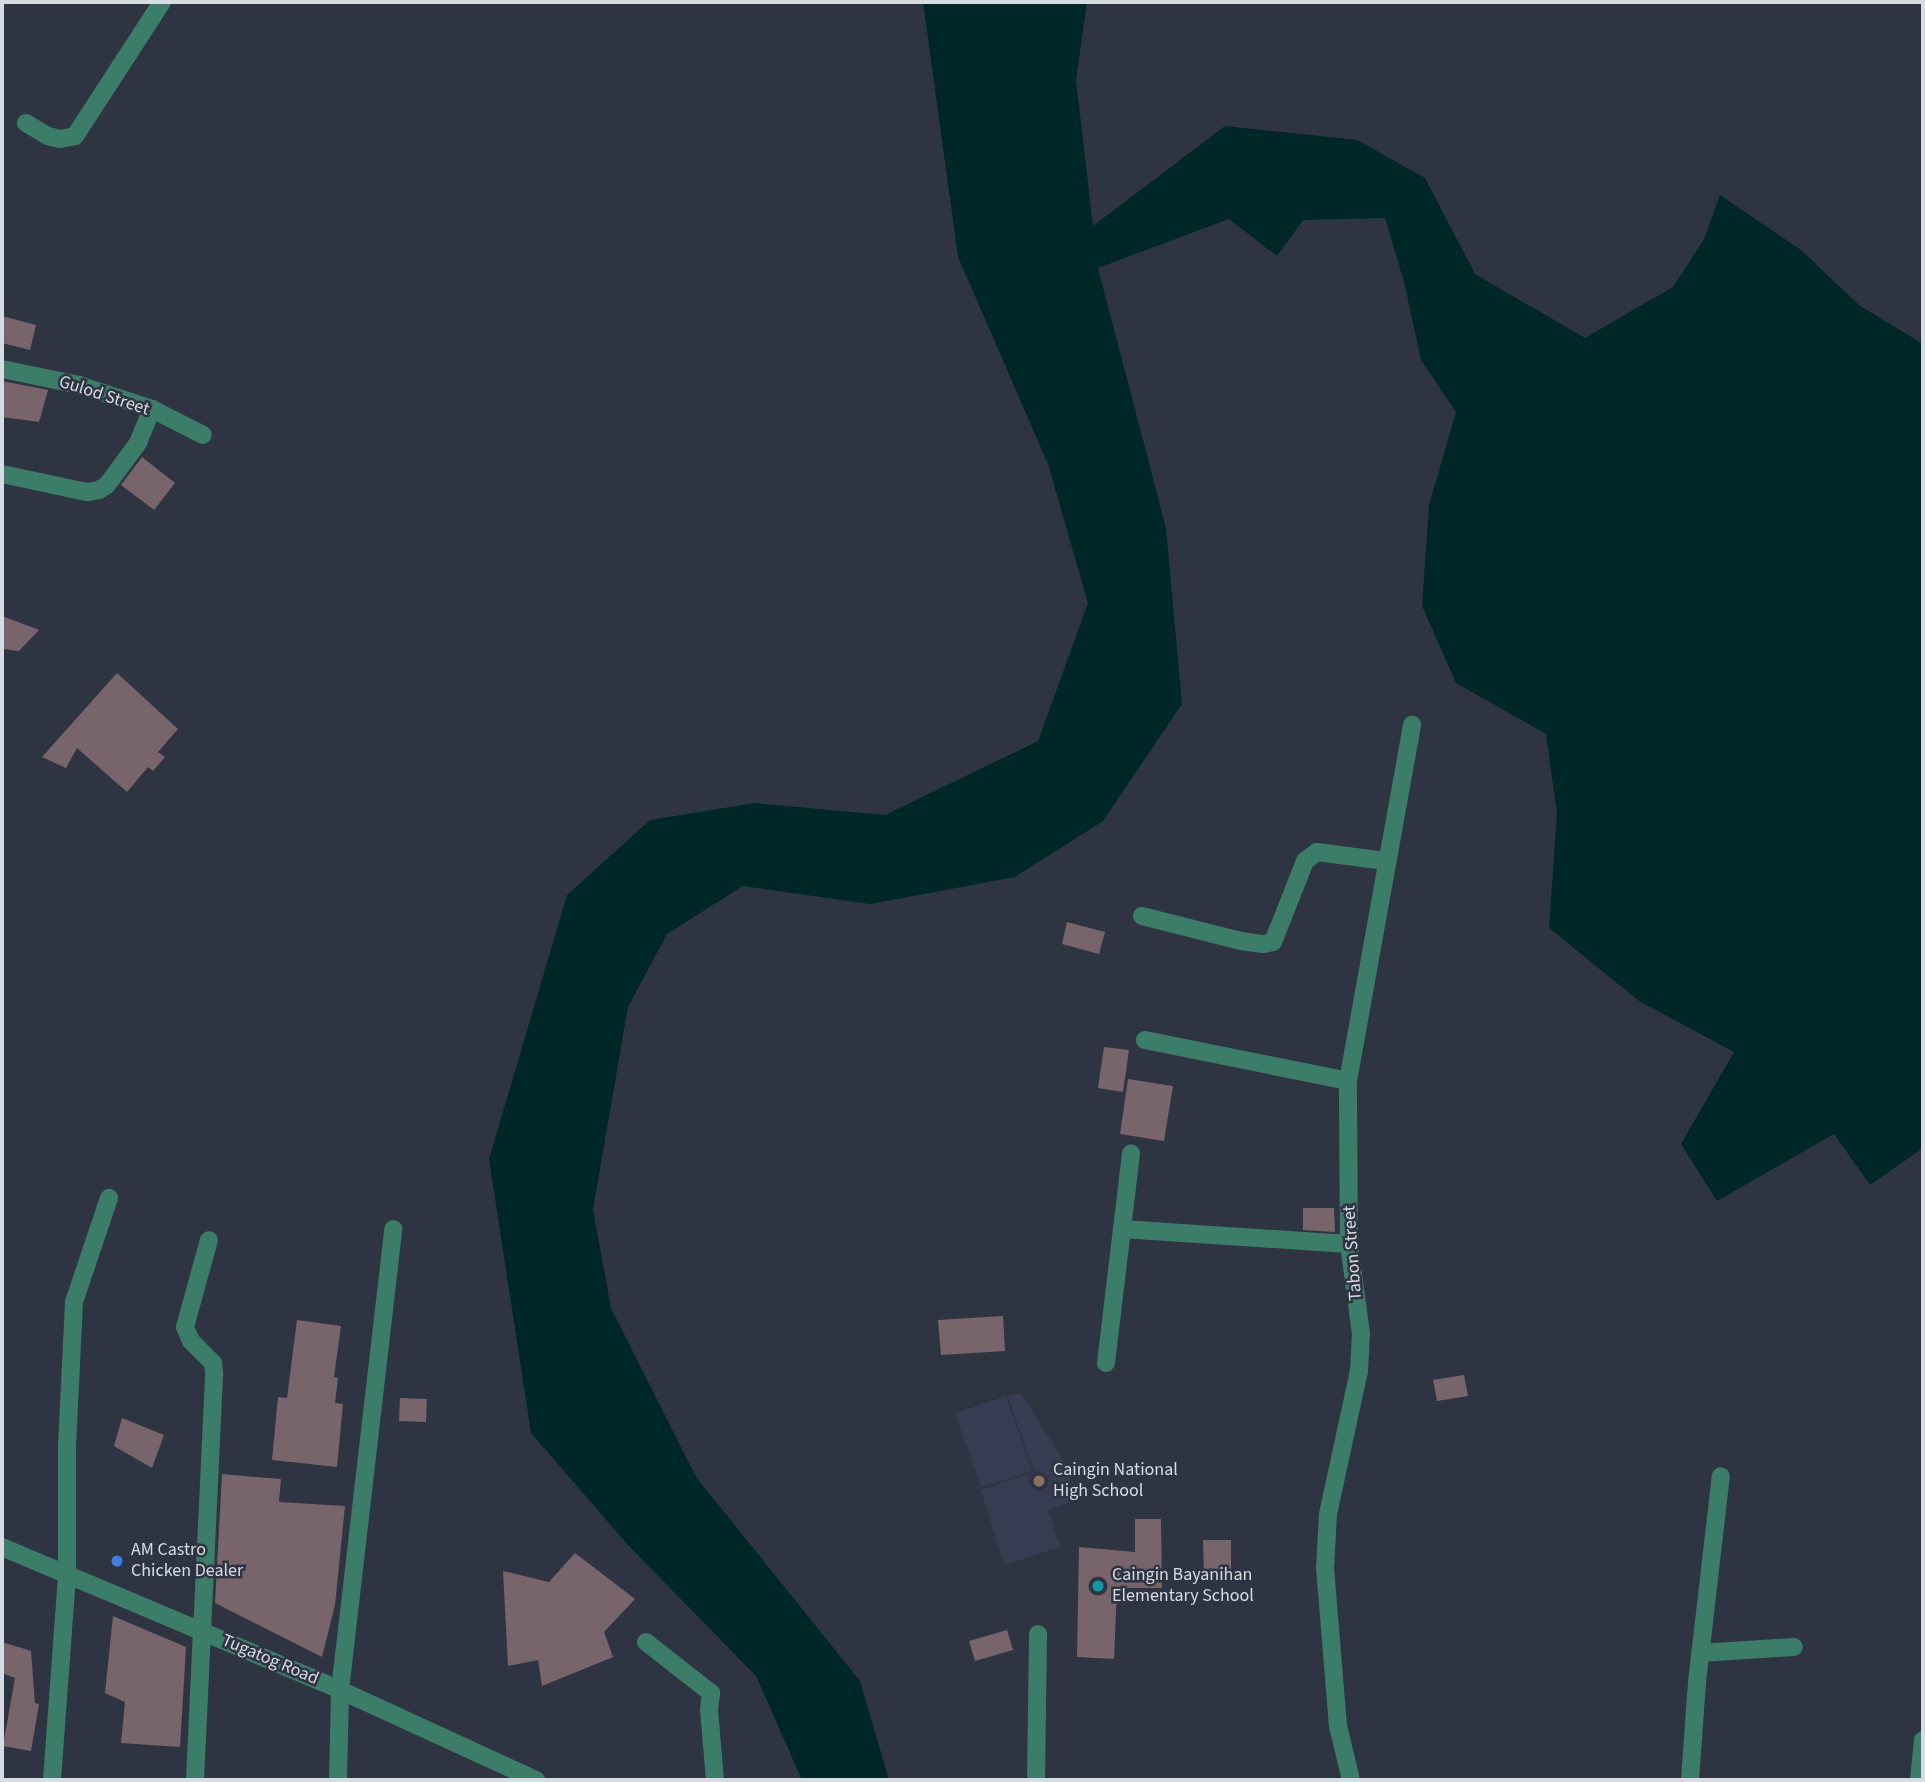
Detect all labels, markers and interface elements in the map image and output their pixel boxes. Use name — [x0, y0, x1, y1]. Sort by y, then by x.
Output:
street label: Gulod Street — [56, 371, 152, 421]
street label: Tabon Street — [1339, 1205, 1367, 1301]
place label: Caingin National High School — [1053, 1460, 1178, 1502]
marker: Caingin National High School — [1031, 1473, 1047, 1489]
place label: AM Castro Chicken Dealer — [131, 1540, 243, 1582]
marker: AM Castro Chicken Dealer — [109, 1553, 125, 1569]
place label: Caingin Bayanihan Elementary School — [1112, 1565, 1254, 1608]
marker: Caingin Bayanihan Elementary School — [1090, 1578, 1106, 1594]
street label: Tugatog Road — [218, 1630, 322, 1690]

